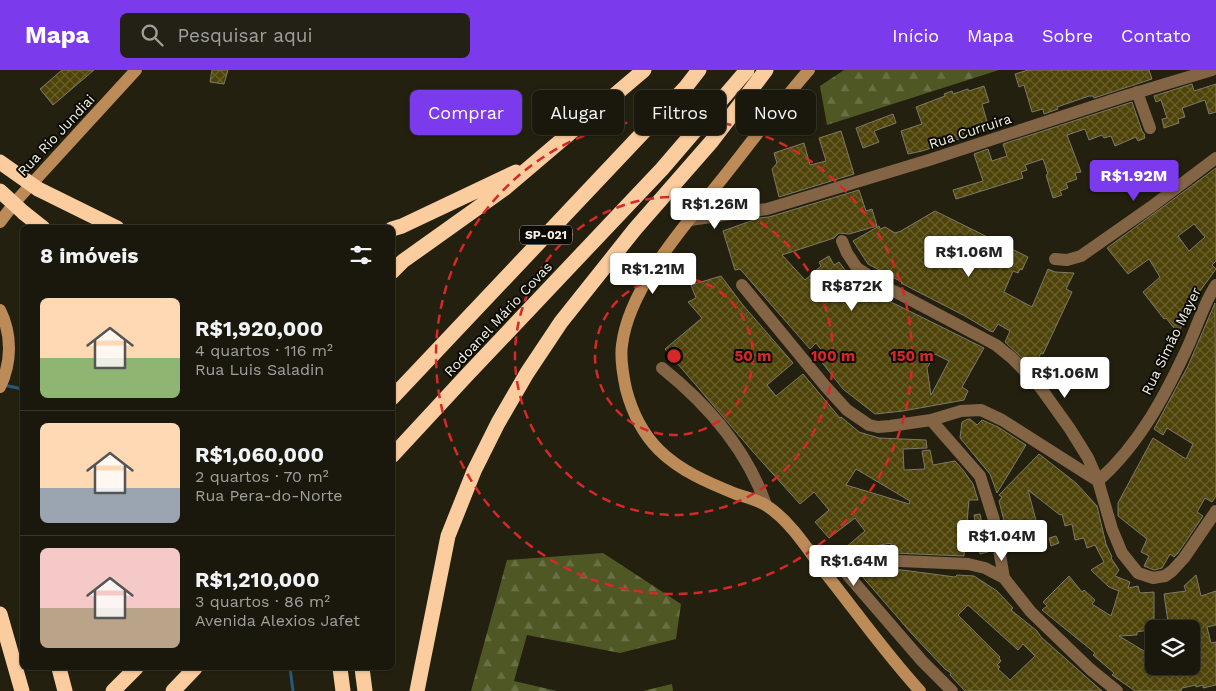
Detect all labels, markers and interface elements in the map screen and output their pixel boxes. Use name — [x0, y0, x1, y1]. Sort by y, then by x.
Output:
search box — [120, 13, 470, 58]
text: Mapa — [25, 21, 90, 49]
icon: search — [138, 21, 166, 49]
text: Pesquisar aqui — [178, 24, 313, 47]
text: Início — [892, 25, 939, 46]
text: Mapa — [967, 25, 1014, 46]
text: Sobre — [1042, 25, 1093, 46]
text: Contato — [1121, 25, 1191, 46]
chip: Comprar — [410, 90, 522, 135]
chip: Alugar — [532, 90, 624, 135]
chip: Filtros — [634, 90, 726, 135]
chip: Novo — [736, 90, 816, 135]
street label: Rua Rio Jundiai — [14, 91, 98, 179]
street label: Rua Curruira — [927, 110, 1013, 152]
pin: R$1.92M — [1088, 160, 1180, 202]
text: R$1.92M — [1101, 166, 1167, 185]
pin: R$1.26M — [669, 188, 761, 230]
text: R$1.26M — [682, 194, 748, 213]
road number: SP-021 — [520, 226, 572, 244]
pin: R$1.06M — [923, 236, 1015, 278]
icon: filters — [347, 241, 375, 269]
text: R$1.06M — [935, 242, 1003, 261]
text: 8 imóveis — [40, 243, 139, 268]
pin: R$1.21M — [607, 252, 699, 295]
street label: Rodoanel Mário Covas — [441, 258, 555, 380]
text: R$1.21M — [621, 259, 685, 278]
pin: R$872K — [811, 270, 893, 312]
text: R$872K — [821, 276, 883, 295]
street label: Rua Simão Mayer — [1138, 284, 1204, 397]
text: R$1,920,000 — [195, 316, 323, 341]
icon: home — [80, 318, 140, 378]
text: 4 quartos · 116 m² — [195, 341, 333, 360]
centre of rings — [665, 347, 683, 365]
text: 50 m — [735, 347, 771, 365]
text: 100 m — [811, 347, 855, 365]
text: 150 m — [890, 347, 934, 365]
pin: R$1.06M — [1019, 356, 1111, 399]
text: Rua Luis Saladin — [195, 360, 324, 379]
text: R$1.06M — [1031, 363, 1099, 382]
text: R$1,060,000 — [195, 442, 324, 467]
icon: home — [80, 443, 140, 503]
text: 2 quartos · 70 m² — [195, 467, 329, 486]
text: Rua Pera-do-Norte — [195, 486, 343, 505]
pin: R$1.04M — [956, 520, 1048, 562]
text: R$1.04M — [968, 526, 1036, 545]
pin: R$1.64M — [808, 544, 900, 587]
text: R$1.64M — [820, 551, 888, 570]
text: R$1,210,000 — [195, 567, 319, 592]
icon: home — [80, 568, 140, 628]
text: 3 quartos · 86 m² — [195, 592, 330, 611]
text: Avenida Alexios Jafet — [195, 611, 360, 630]
map controls — [1145, 620, 1200, 675]
button: layers — [1145, 620, 1200, 675]

